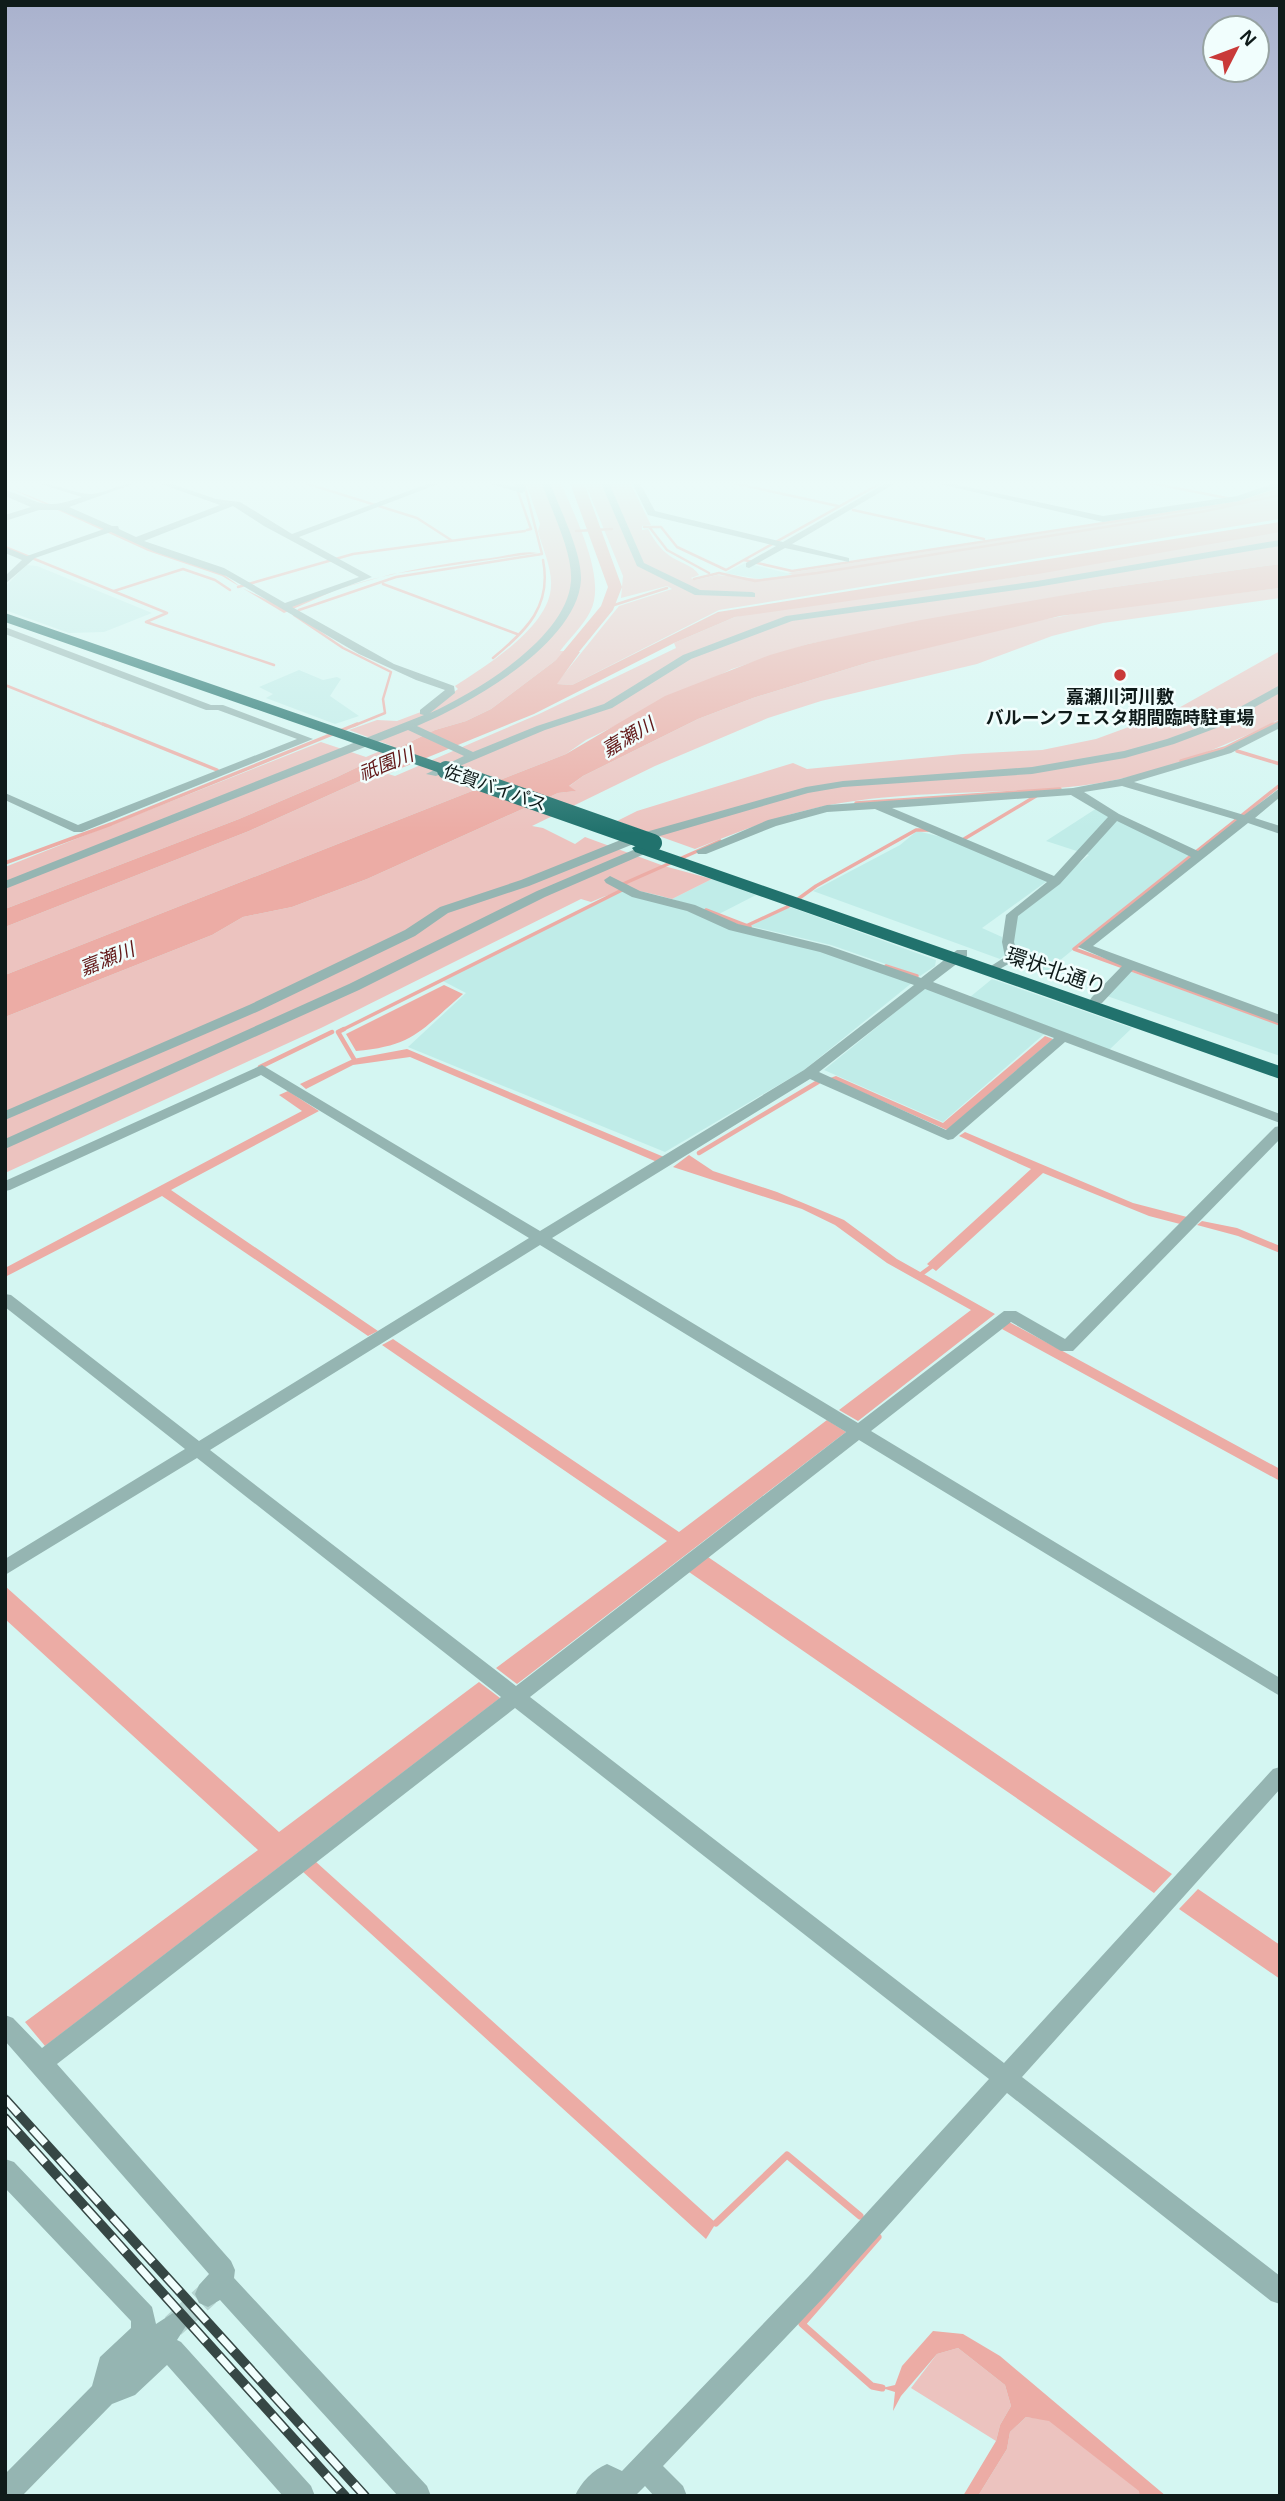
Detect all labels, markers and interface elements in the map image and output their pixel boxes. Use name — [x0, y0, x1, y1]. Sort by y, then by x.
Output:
north arrow — [1201, 14, 1271, 84]
text: N — [1236, 26, 1261, 50]
marker: 嘉瀬川河川敷 バルーンフェスタ期間臨時駐車場 — [1112, 667, 1128, 683]
place label: 嘉瀬川河川敷 バルーンフェスタ期間臨時駐車場 — [986, 687, 1254, 728]
water label: 嘉瀬川 — [598, 712, 660, 761]
water label: 祇園川 — [356, 743, 418, 784]
street label: 佐賀バイパス — [441, 761, 549, 815]
water label: 嘉瀬川 — [77, 938, 139, 979]
street label: 環状北通り — [1003, 943, 1109, 999]

